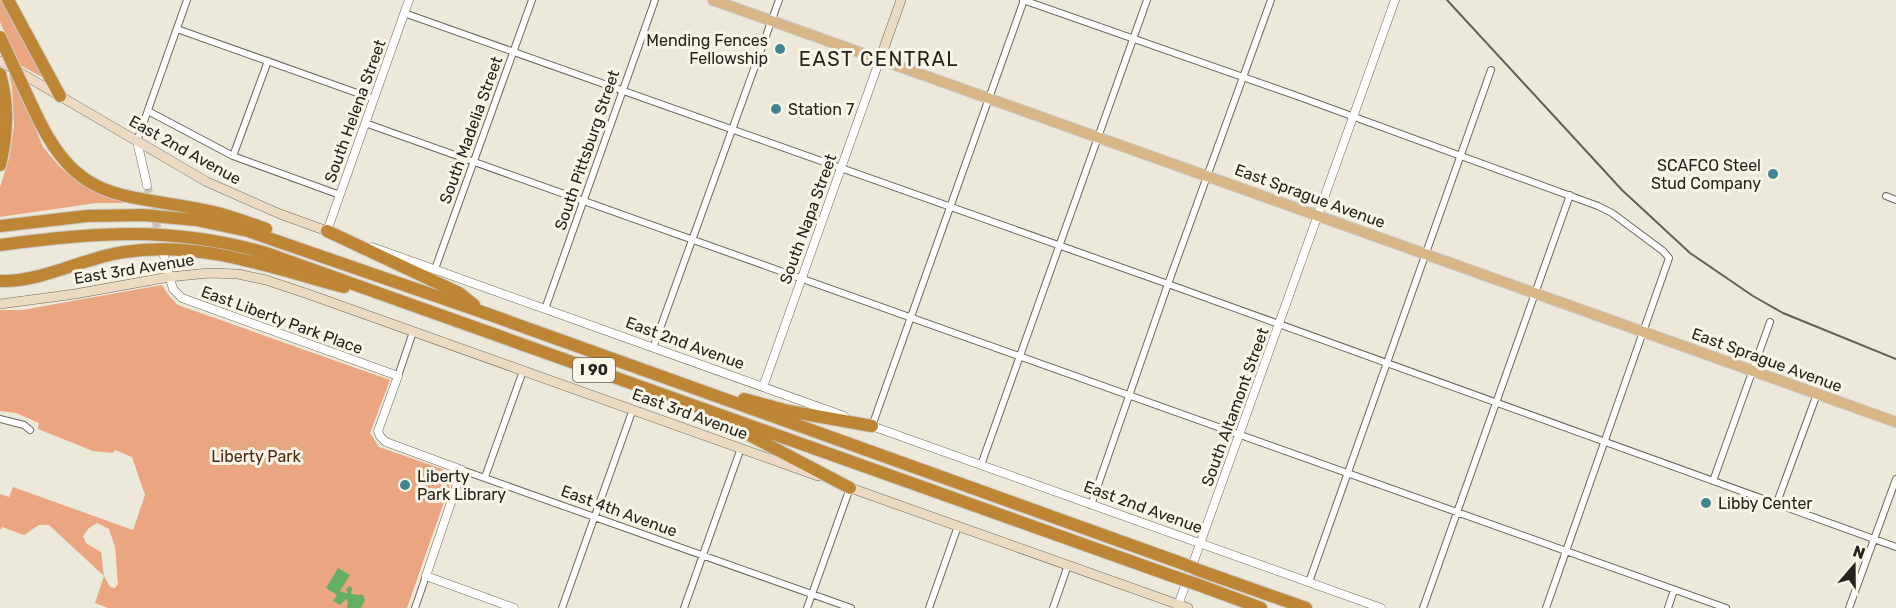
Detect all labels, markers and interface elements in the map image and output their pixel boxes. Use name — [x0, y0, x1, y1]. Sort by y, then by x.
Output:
place label: Mending Fences Fellowship — [646, 31, 768, 68]
street label: South Helena Street — [320, 37, 390, 185]
marker: Mending Fences Fellowship — [773, 42, 787, 56]
district label: EAST CENTRAL — [799, 47, 959, 71]
street label: South Madelia Street — [435, 54, 507, 206]
street label: South Pittsburg Street — [551, 67, 623, 233]
place label: Station 7 — [788, 100, 854, 119]
marker: Station 7 — [769, 102, 783, 116]
street label: East 2nd Avenue — [126, 111, 244, 189]
street label: South Napa Street — [776, 151, 840, 287]
place label: SCAFCO Steel Stud Company — [1651, 156, 1761, 193]
street label: East Sprague Avenue — [1232, 160, 1388, 232]
marker: SCAFCO Steel Stud Company — [1766, 167, 1780, 181]
street label: East 3rd Avenue — [73, 250, 195, 288]
street label: East Liberty Park Place — [199, 282, 365, 358]
street label: East 2nd Avenue — [623, 313, 747, 373]
street label: East Sprague Avenue — [1689, 324, 1845, 396]
street label: South Altamont Street — [1197, 325, 1273, 489]
road number: I 90 — [573, 358, 615, 382]
street label: East 3rd Avenue — [630, 384, 750, 444]
park label: Liberty Park — [211, 447, 301, 466]
place label: Liberty Park Library — [417, 467, 506, 504]
street label: East 2nd Avenue — [1081, 477, 1205, 537]
marker: Liberty Park Library — [398, 478, 412, 492]
street label: East 4th Avenue — [558, 481, 680, 541]
place label: Libby Center — [1718, 494, 1812, 513]
marker: Libby Center — [1699, 496, 1713, 510]
north arrow — [1824, 536, 1884, 596]
text: N — [1850, 541, 1868, 563]

